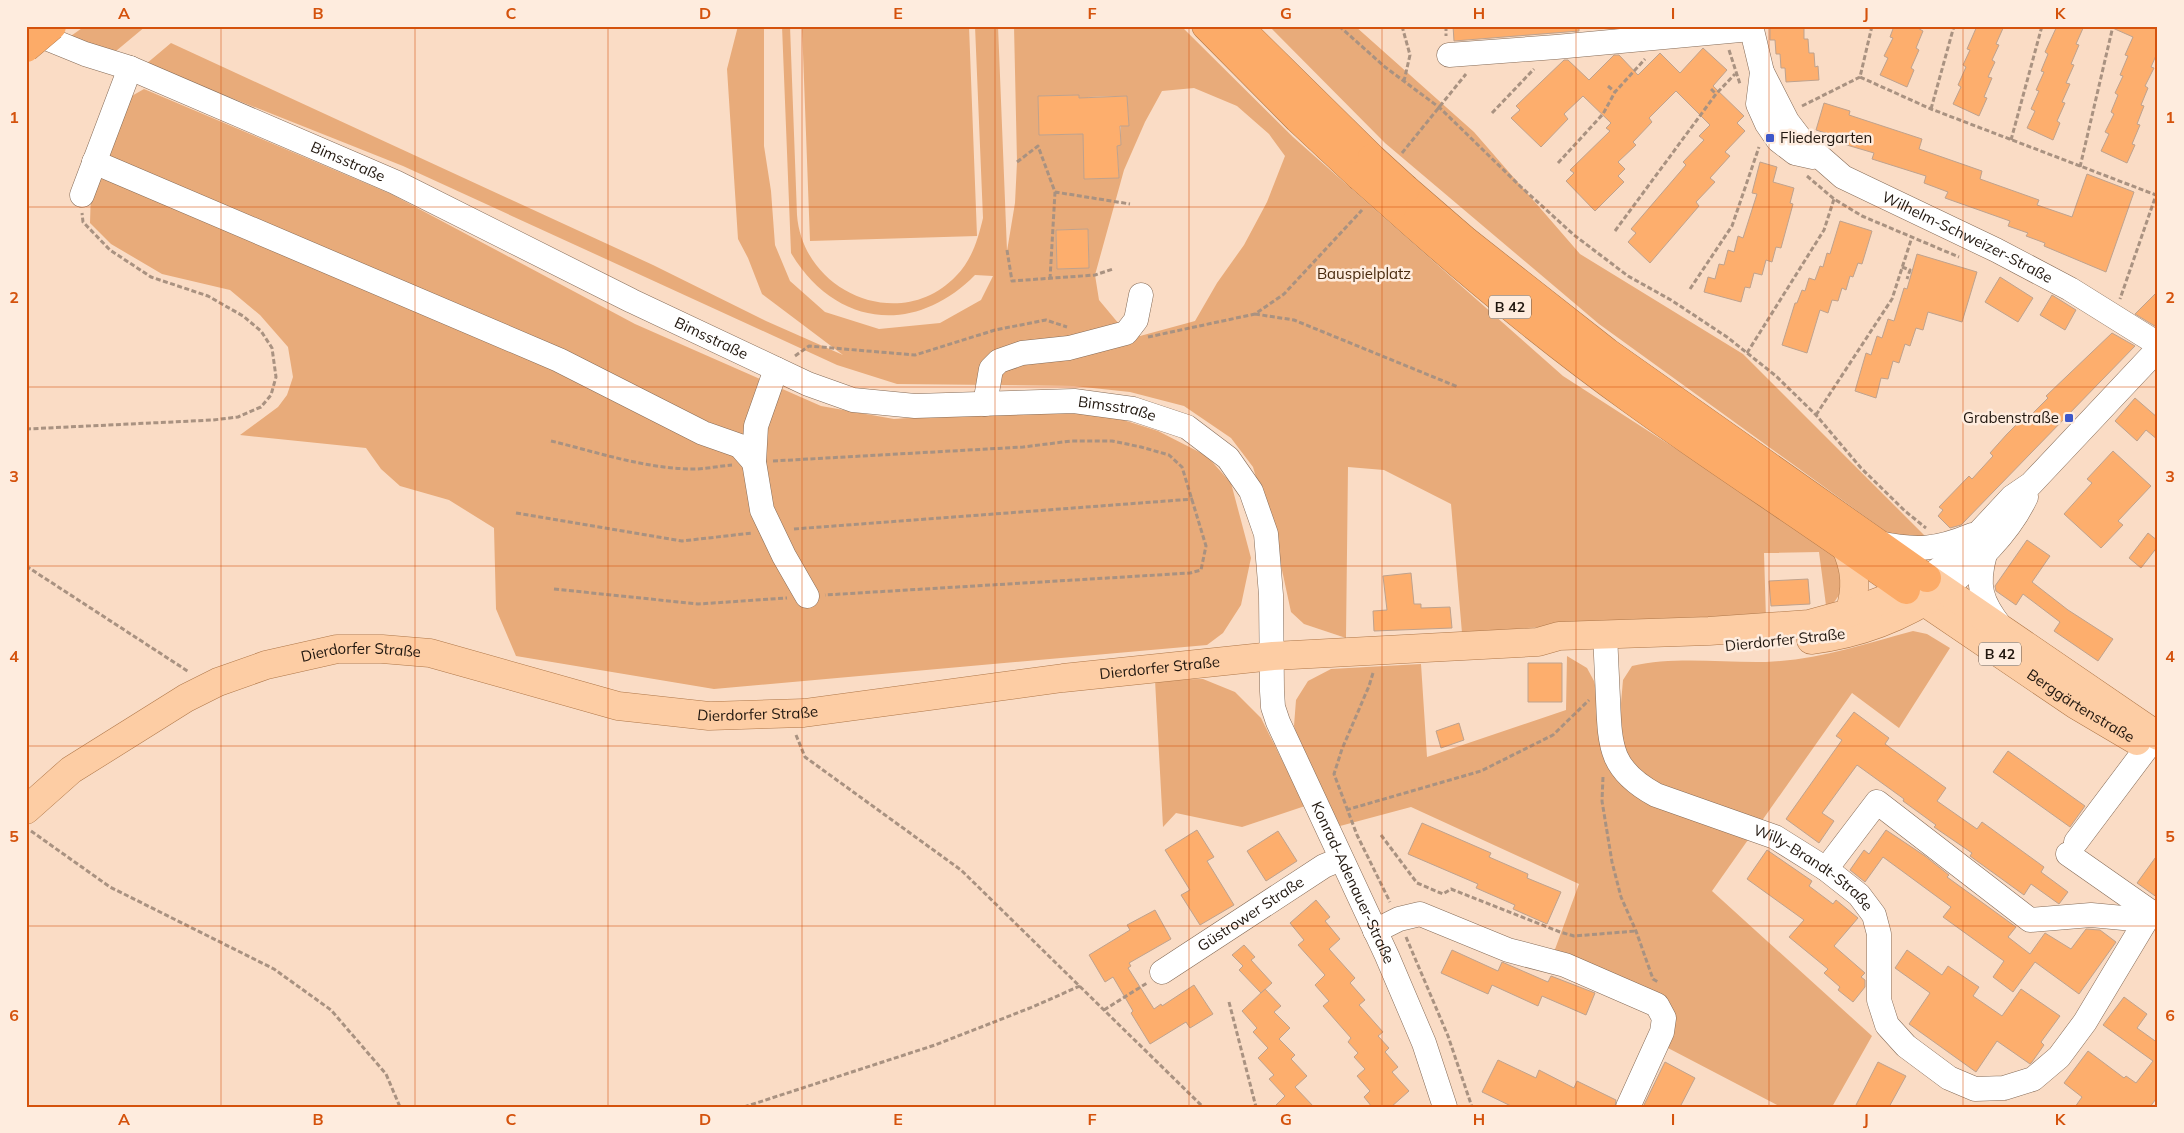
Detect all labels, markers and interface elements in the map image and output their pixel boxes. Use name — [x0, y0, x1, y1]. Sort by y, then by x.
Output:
text: A — [118, 3, 130, 23]
text: B — [312, 3, 324, 23]
text: C — [506, 3, 517, 23]
text: D — [699, 3, 711, 23]
text: E — [893, 3, 903, 23]
text: F — [1087, 3, 1097, 23]
text: G — [1280, 3, 1292, 23]
text: H — [1473, 3, 1485, 23]
text: I — [1671, 3, 1675, 23]
text: J — [1863, 3, 1869, 23]
text: K — [2055, 3, 2067, 23]
text: 1 — [9, 107, 19, 127]
text: 1 — [2165, 107, 2175, 127]
place label: Fliedergarten — [1780, 128, 1872, 147]
marker: Fliedergarten — [1764, 132, 1776, 144]
street label: Bimsstraße — [308, 137, 388, 186]
street label: Wilhelm-Schweizer-Straße — [1879, 187, 2056, 287]
park label: Bauspielplatz — [1317, 264, 1411, 283]
text: 2 — [9, 287, 19, 307]
text: 2 — [2165, 287, 2175, 307]
road number: B 42 — [1489, 296, 1531, 318]
street label: Bimsstraße — [672, 312, 751, 363]
street label: Bimsstraße — [1077, 392, 1159, 425]
place label: Grabenstraße — [1963, 408, 2059, 427]
marker: Grabenstraße — [2063, 412, 2075, 424]
text: 3 — [9, 466, 19, 486]
text: 3 — [2165, 466, 2175, 486]
street label: Dierdorfer Straße — [1724, 624, 1846, 655]
street label: Dierdorfer Straße — [299, 639, 422, 666]
road number: B 42 — [1979, 642, 2021, 666]
text: 4 — [9, 646, 19, 666]
text: 4 — [2165, 646, 2175, 666]
street label: Dierdorfer Straße — [1099, 652, 1221, 683]
street label: Berggärtenstraße — [2024, 665, 2138, 746]
street label: Dierdorfer Straße — [696, 701, 819, 725]
street label: Konrad-Adenauer-Straße — [1307, 798, 1399, 966]
street label: Willy-Brandt-Straße — [1751, 820, 1877, 914]
text: 5 — [9, 826, 19, 846]
text: 5 — [2165, 826, 2175, 846]
street label: Güstrower Straße — [1194, 872, 1307, 955]
text: 6 — [9, 1005, 19, 1025]
text: 6 — [2165, 1005, 2175, 1025]
text: A — [118, 1109, 130, 1129]
text: B — [312, 1109, 324, 1129]
text: C — [506, 1109, 517, 1129]
text: D — [699, 1109, 711, 1129]
text: E — [893, 1109, 903, 1129]
text: F — [1087, 1109, 1097, 1129]
text: G — [1280, 1109, 1292, 1129]
text: H — [1473, 1109, 1485, 1129]
text: I — [1671, 1109, 1675, 1129]
text: J — [1863, 1109, 1869, 1129]
text: K — [2055, 1109, 2067, 1129]

